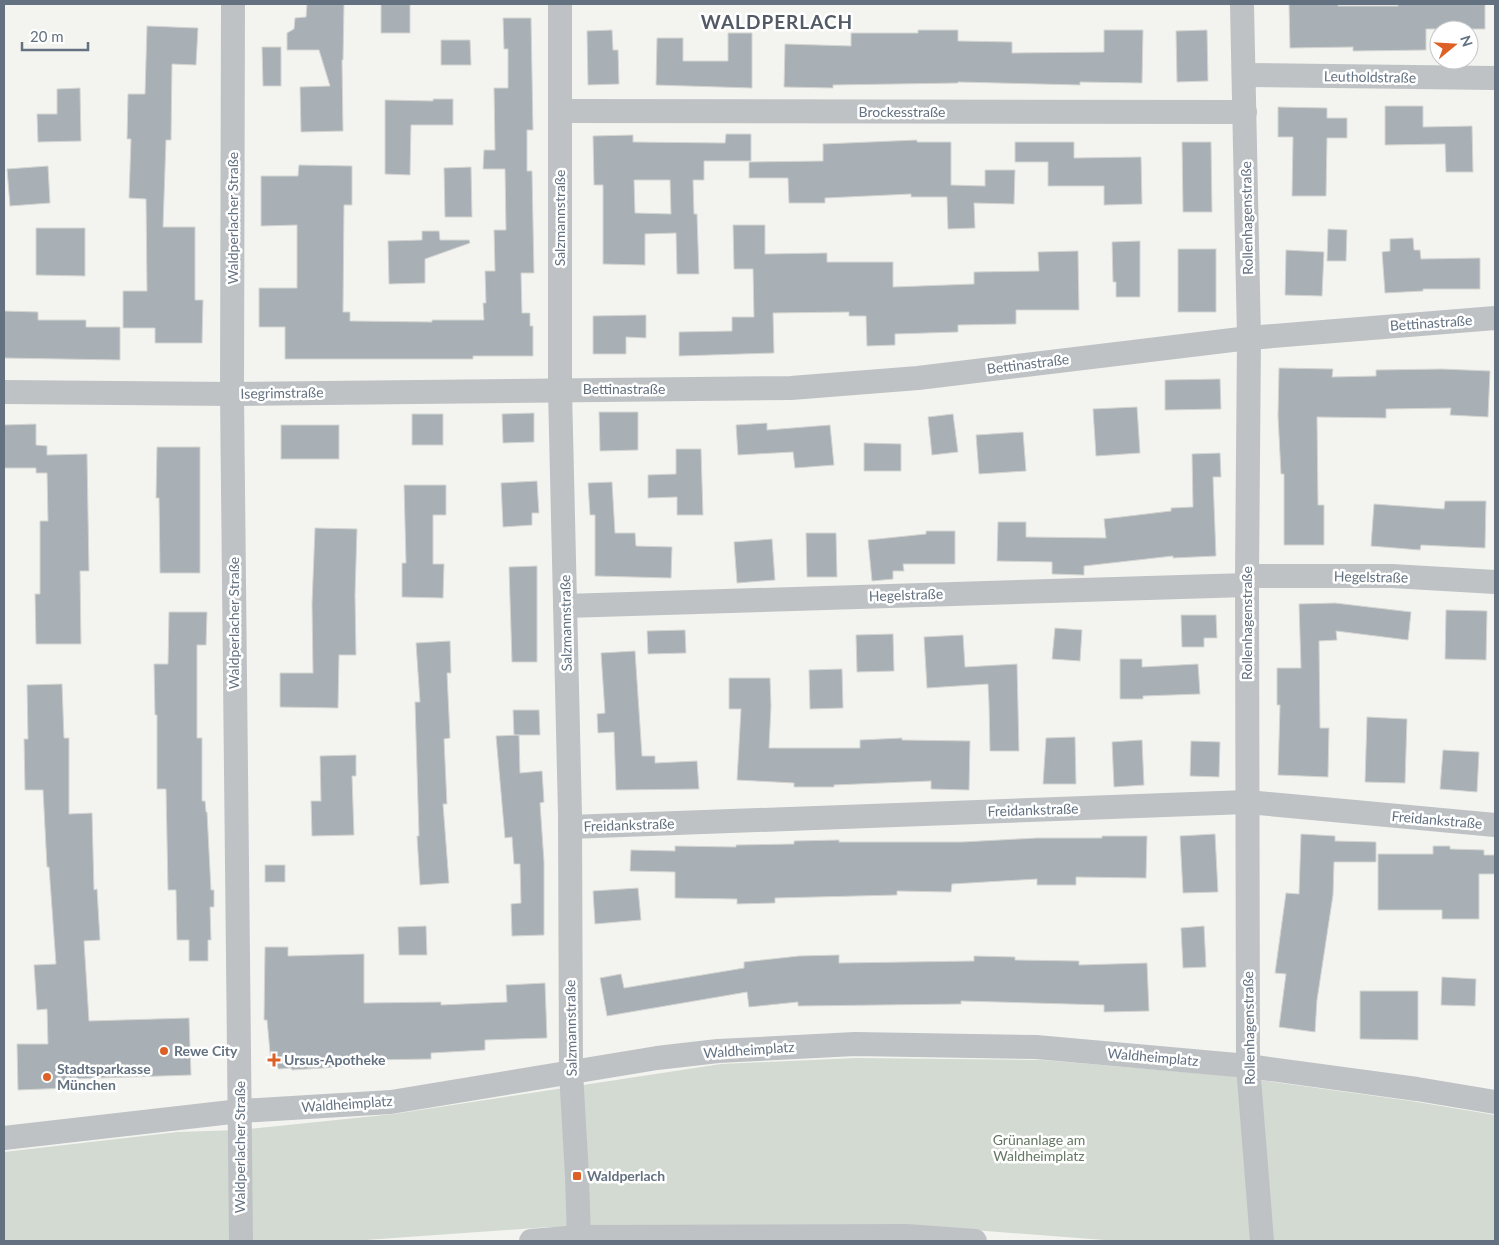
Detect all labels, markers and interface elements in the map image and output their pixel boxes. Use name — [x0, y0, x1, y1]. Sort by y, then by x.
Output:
district label: WALDPERLACH — [701, 10, 853, 33]
scale bar — [22, 20, 89, 52]
north arrow — [1429, 20, 1479, 70]
text: 20 m — [30, 27, 64, 45]
text: N — [1457, 33, 1477, 49]
street label: Leutholdstraße — [1324, 67, 1416, 86]
street label: Brockesstraße — [858, 103, 946, 120]
street label: Waldperlacher Straße — [224, 152, 241, 284]
street label: Rollenhagenstraße — [1237, 161, 1256, 275]
street label: Salzmannstraße — [551, 170, 568, 266]
street label: Bettinastraße — [1389, 311, 1473, 334]
street label: Bettinastraße — [986, 350, 1070, 377]
street label: Bettinastraße — [583, 380, 665, 397]
street label: Isegrimstraße — [240, 383, 324, 402]
street label: Waldperlacher Straße — [225, 557, 242, 689]
street label: Rollenhagenstraße — [1238, 566, 1255, 680]
street label: Hegelstraße — [1334, 567, 1408, 586]
street label: Salzmannstraße — [556, 575, 575, 672]
street label: Hegelstraße — [869, 585, 943, 604]
street label: Freidankstraße — [987, 799, 1079, 820]
street label: Freidankstraße — [1391, 807, 1483, 832]
street label: Freidankstraße — [583, 814, 675, 835]
street label: Rollenhagenstraße — [1239, 971, 1258, 1085]
street label: Salzmannstraße — [561, 980, 580, 1077]
street label: Waldheimplatz — [703, 1038, 795, 1061]
place label: Rewe City — [174, 1042, 238, 1059]
street label: Waldheimplatz — [1107, 1044, 1199, 1069]
marker: Rewe City — [158, 1045, 170, 1057]
place label: Ursus-Apotheke — [284, 1051, 386, 1068]
marker: Ursus-Apotheke — [268, 1054, 280, 1066]
place label: Stadtsparkasse München — [57, 1060, 151, 1093]
marker: Stadtsparkasse München — [41, 1071, 53, 1083]
street label: Waldperlacher Straße — [231, 1081, 248, 1213]
street label: Waldheimplatz — [301, 1092, 393, 1115]
park label: Grünanlage am Waldheimplatz — [993, 1131, 1085, 1164]
place label: Waldperlach — [587, 1167, 665, 1184]
marker: Waldperlach — [571, 1170, 583, 1182]

